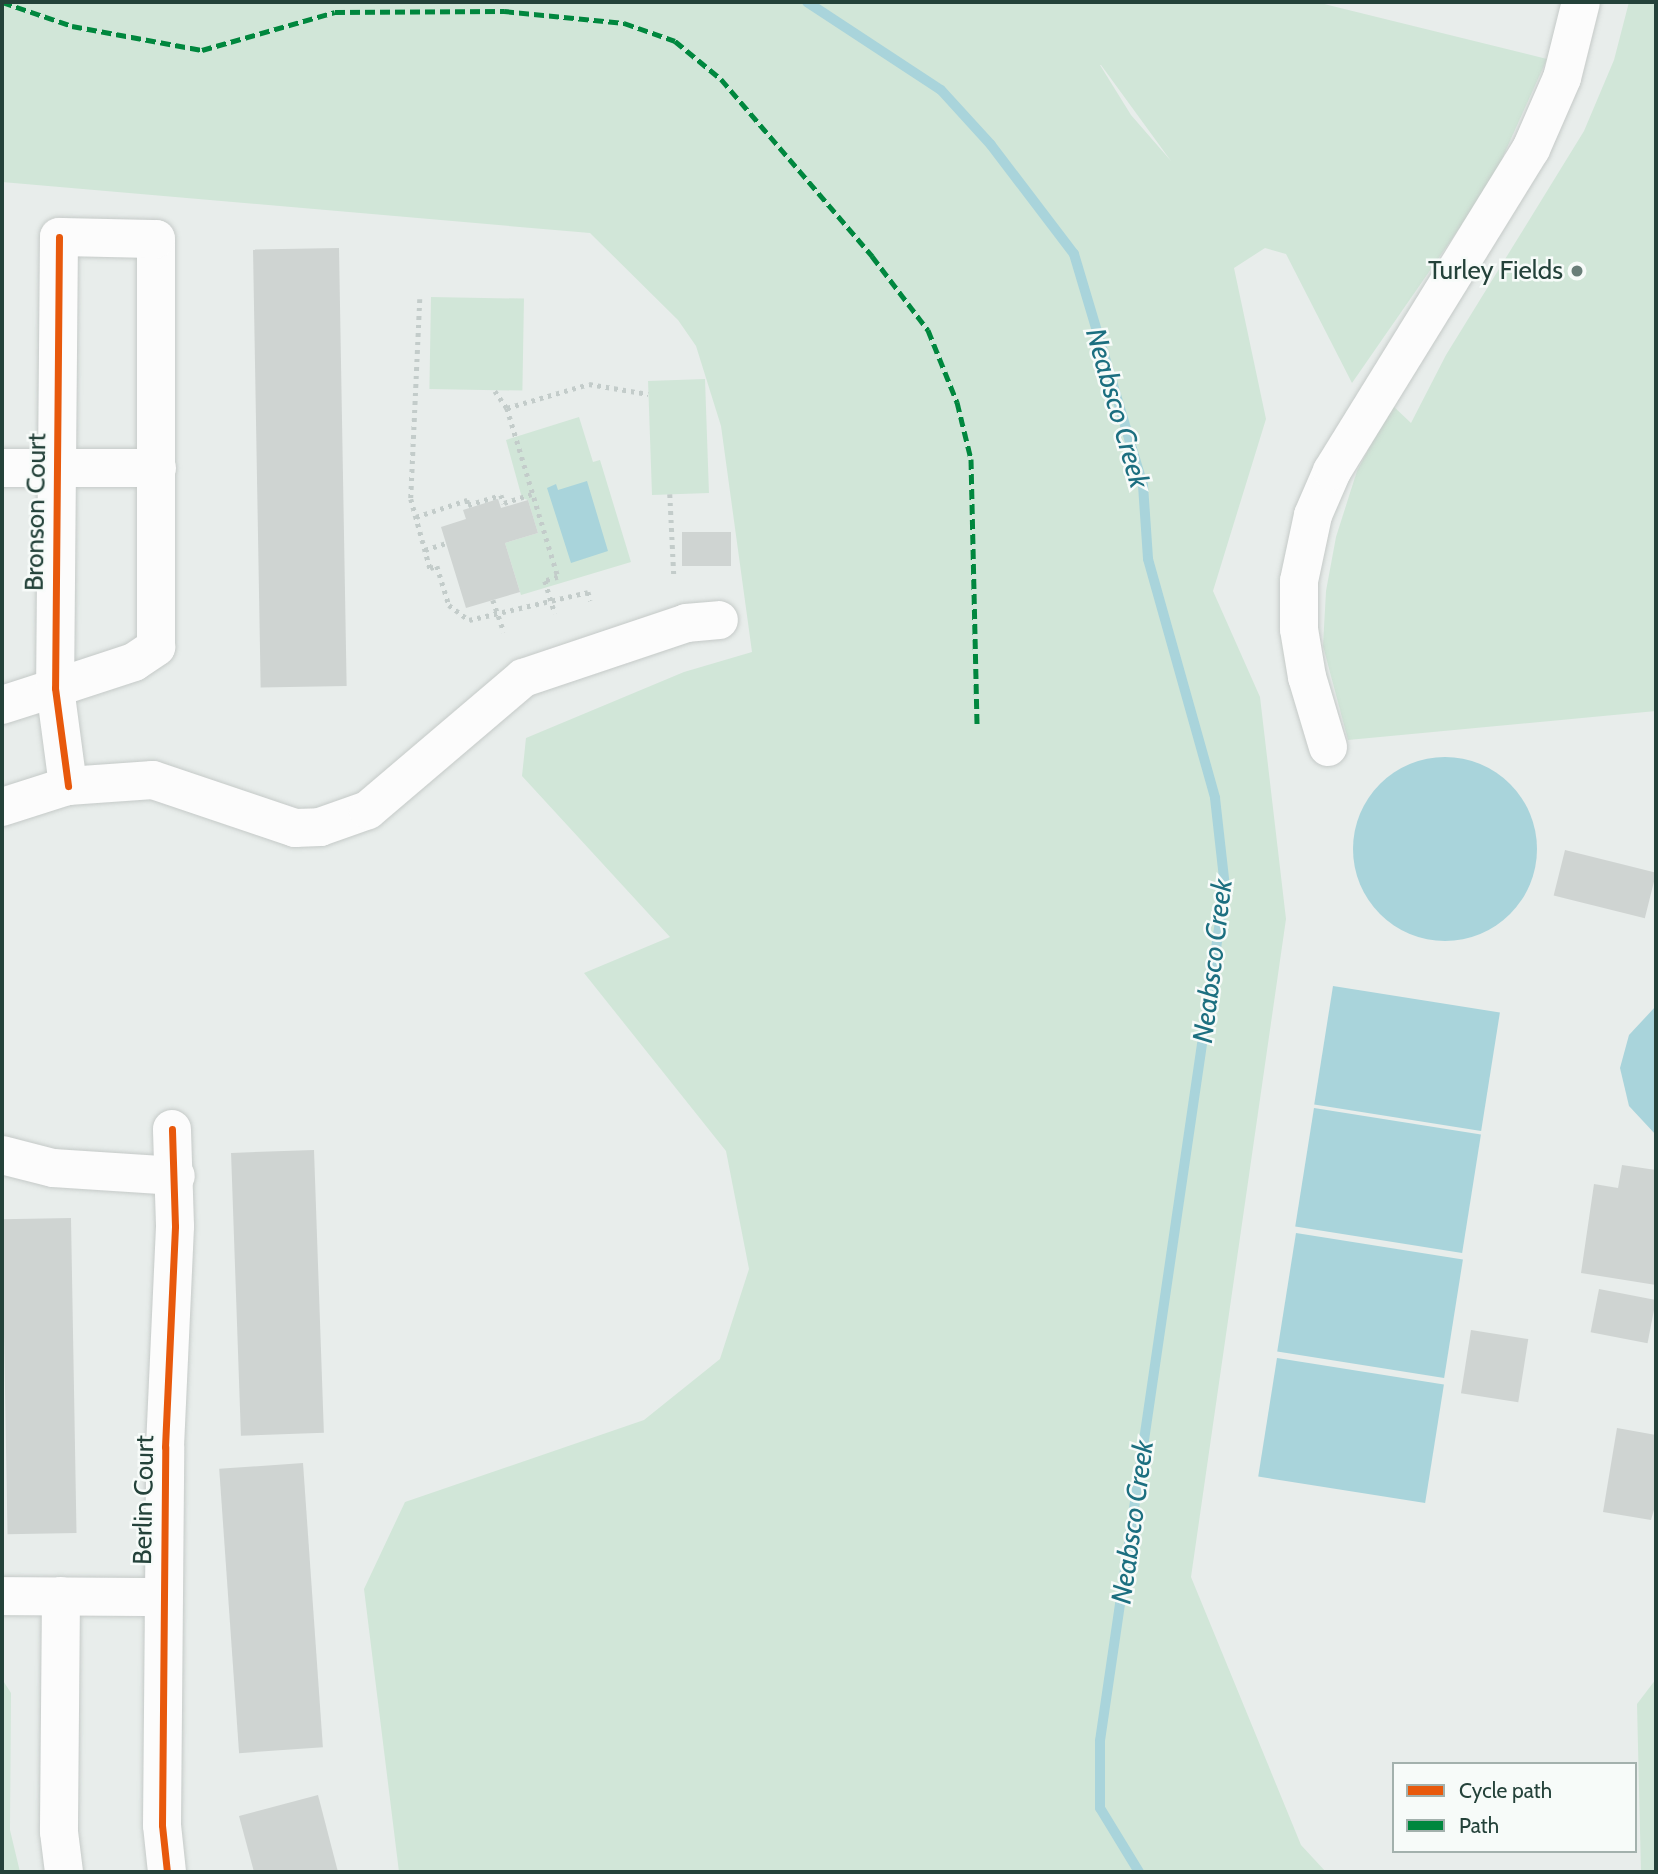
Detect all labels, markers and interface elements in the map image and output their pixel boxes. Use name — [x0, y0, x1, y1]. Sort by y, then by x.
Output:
place label: Turley Fields — [1428, 255, 1563, 287]
marker: Turley Fields — [1569, 263, 1585, 279]
water label: Neabsco Creek — [1079, 324, 1157, 492]
street label: Bronson Court — [19, 433, 53, 591]
water label: Neabsco Creek — [1185, 877, 1239, 1045]
street label: Berlin Court — [127, 1435, 161, 1565]
water label: Neabsco Creek — [1104, 1438, 1160, 1606]
legend — [1392, 1762, 1637, 1853]
text: Cycle path — [1459, 1778, 1552, 1803]
text: Path — [1459, 1813, 1499, 1838]

